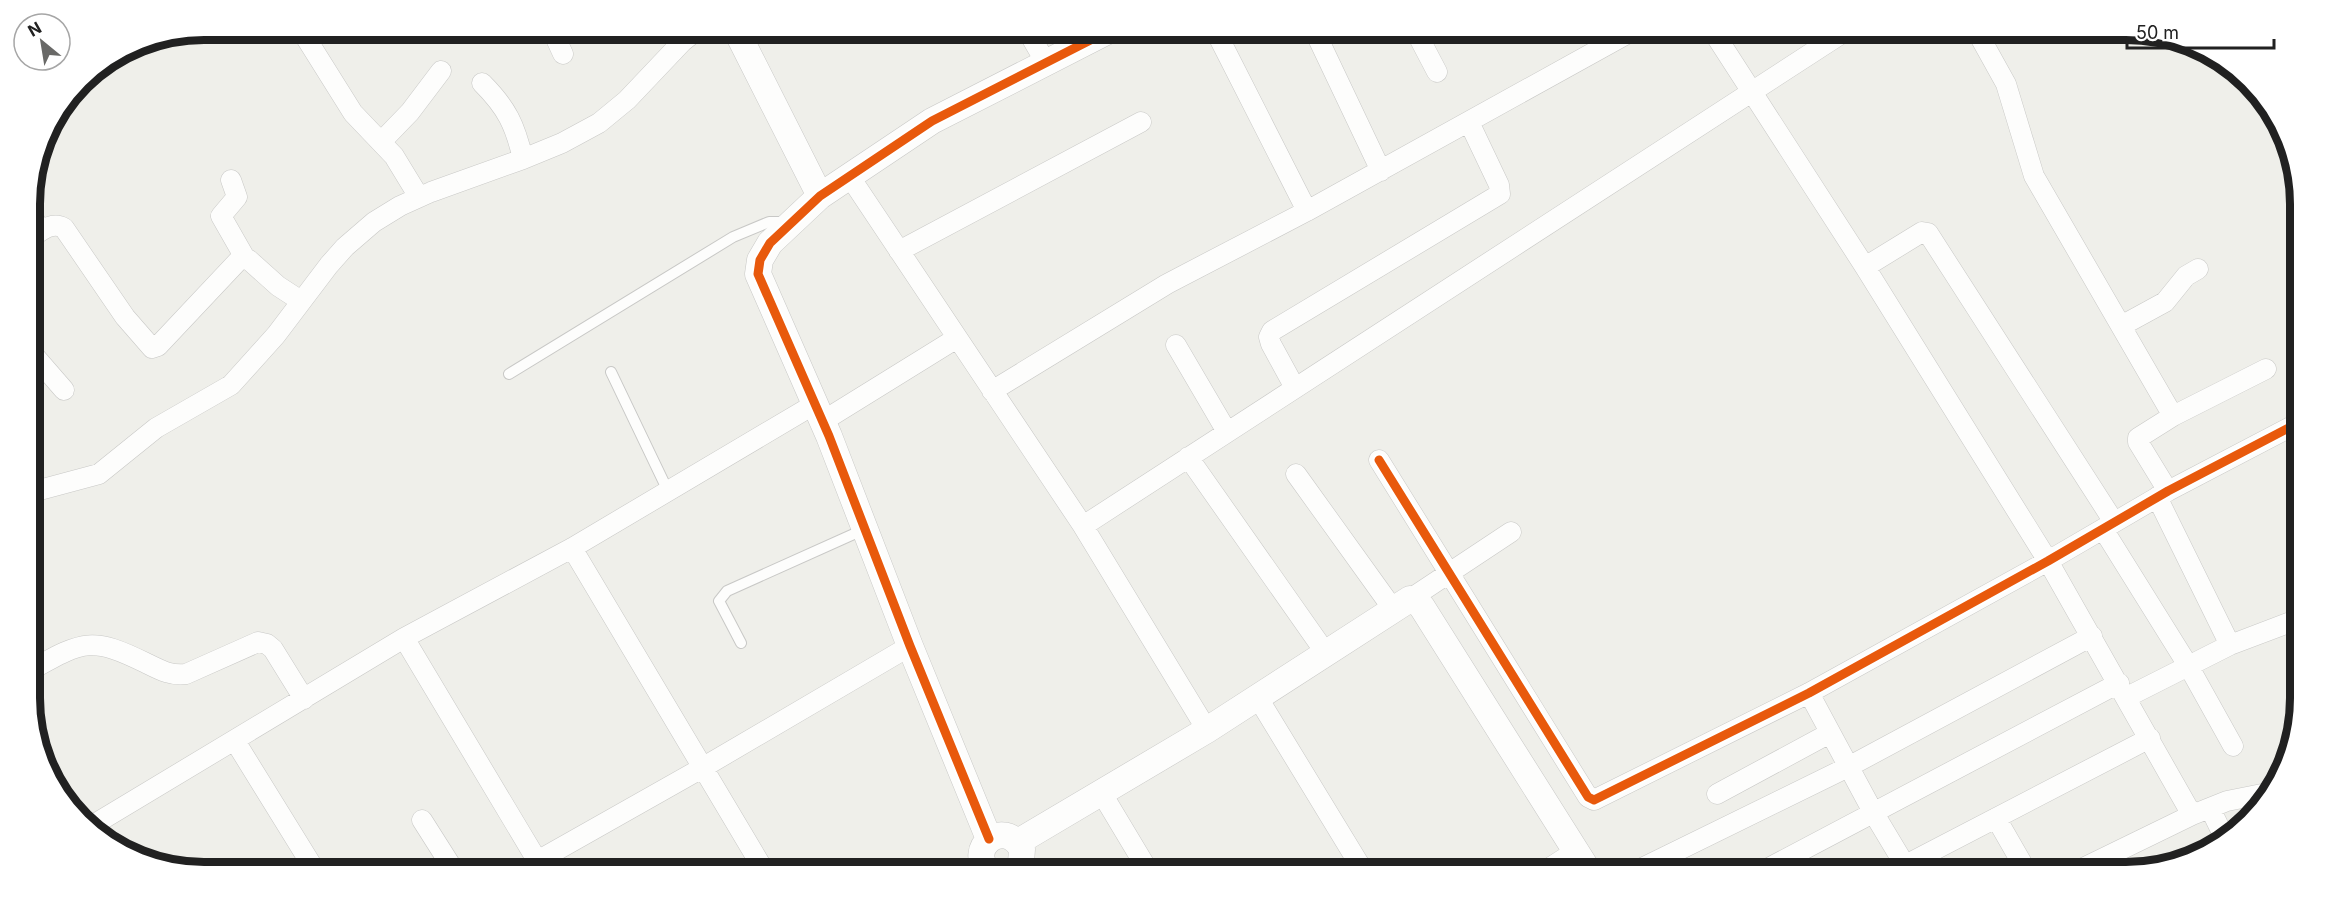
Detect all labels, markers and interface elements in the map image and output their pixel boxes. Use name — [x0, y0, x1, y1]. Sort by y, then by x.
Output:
north arrow — [12, 12, 72, 72]
scale bar — [2127, 12, 2274, 50]
text: N — [24, 17, 45, 41]
text: 50 m — [2136, 22, 2179, 43]

